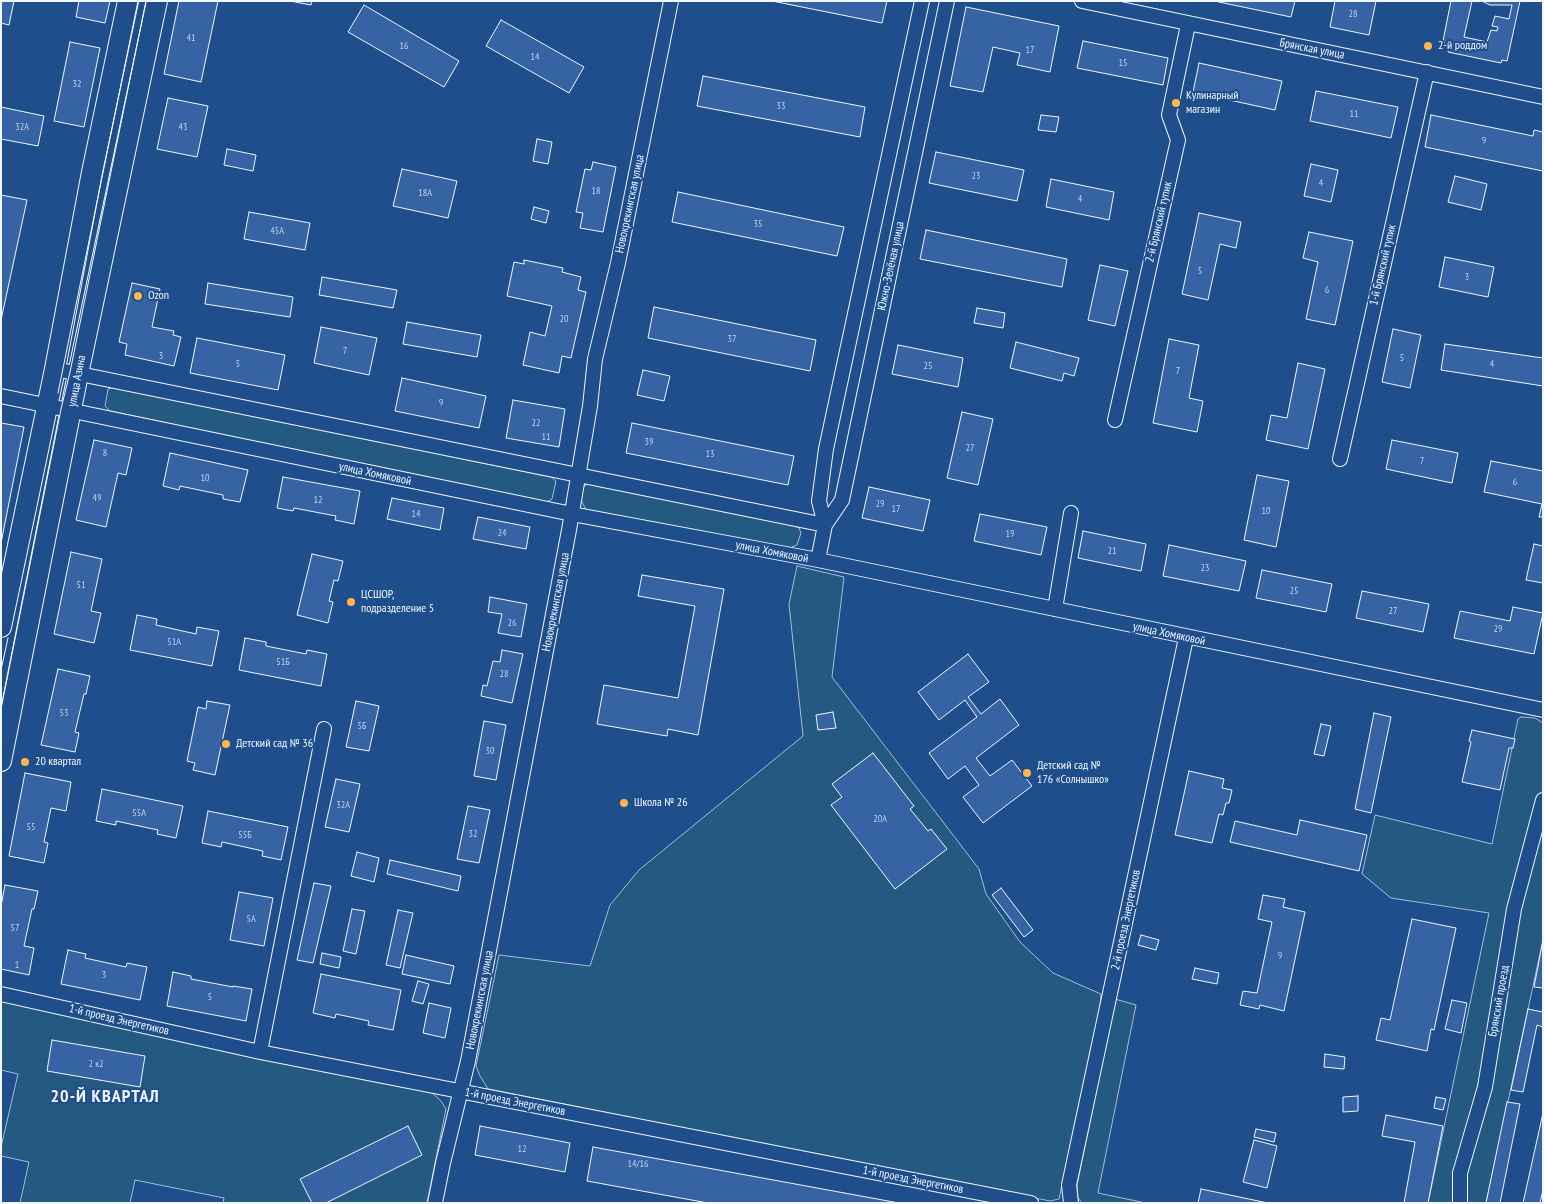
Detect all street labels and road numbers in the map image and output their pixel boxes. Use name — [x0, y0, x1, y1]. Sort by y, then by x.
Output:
street label: Брянская улица — [1278, 36, 1346, 62]
street label: Новокрекингская улица — [613, 153, 647, 255]
street label: 2-й Брянский тупик — [1143, 180, 1175, 264]
street label: Южно-Зелёная улица — [875, 220, 907, 312]
street label: 1-й Брянский тупик — [1367, 223, 1399, 307]
street label: улица Азина — [65, 354, 89, 408]
street label: улица Хомяковой — [337, 459, 413, 489]
street label: улица Хомяковой — [734, 538, 810, 566]
street label: Новокрекингская улица — [539, 551, 573, 653]
street label: улица Хомяковой — [1131, 619, 1207, 649]
street label: 2-й проезд Энергетиков — [1108, 868, 1144, 972]
street label: Новокрекингская улица — [463, 949, 497, 1051]
street label: Брянский проезд — [1486, 964, 1512, 1038]
street label: 1-й проезд Энергетиков — [68, 1001, 170, 1039]
street label: 1-й проезд Энергетиков — [463, 1085, 567, 1119]
street label: 1-й проезд Энергетиков — [861, 1163, 965, 1197]

